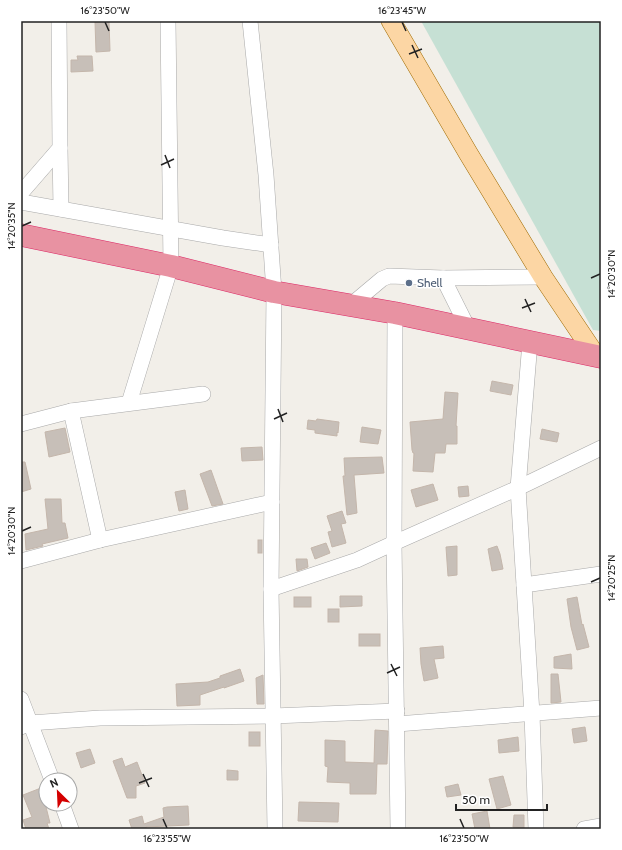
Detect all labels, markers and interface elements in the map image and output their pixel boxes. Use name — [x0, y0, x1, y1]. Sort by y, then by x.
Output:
text: 16°23'50"W — [80, 4, 130, 17]
text: 16°23'45"W — [378, 4, 426, 17]
text: 14°20'35"N — [5, 203, 18, 249]
text: 14°20'30"N — [605, 250, 618, 298]
place label: Shell — [417, 275, 442, 290]
marker: Shell — [404, 278, 414, 288]
text: 14°20'30"N — [5, 507, 18, 555]
text: 14°20'25"N — [605, 555, 618, 601]
north arrow — [38, 772, 78, 812]
text: N — [48, 775, 60, 791]
scale bar — [456, 786, 547, 812]
text: 50 m — [462, 792, 490, 807]
text: 16°23'55"W — [143, 832, 191, 845]
text: 16°23'50"W — [439, 832, 489, 845]

